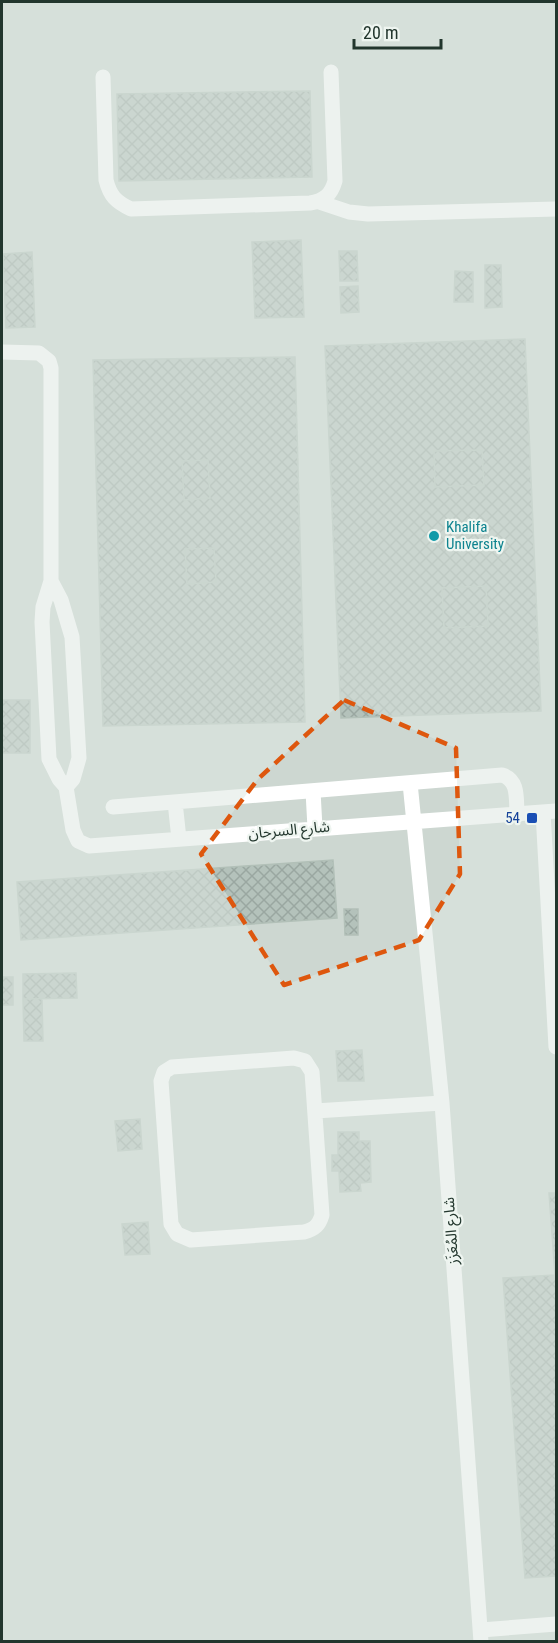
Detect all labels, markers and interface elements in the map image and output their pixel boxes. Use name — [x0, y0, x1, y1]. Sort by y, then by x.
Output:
scale bar — [354, 12, 441, 50]
text: 20 m — [363, 22, 398, 43]
place label: Khalifa University — [446, 518, 504, 553]
marker: Khalifa University — [427, 529, 441, 543]
place label: 54 — [505, 809, 520, 827]
marker: 54 — [525, 811, 539, 825]
street label: شارع السرحان — [248, 817, 331, 846]
street label: شارع المُعَزَز — [440, 1196, 465, 1267]

